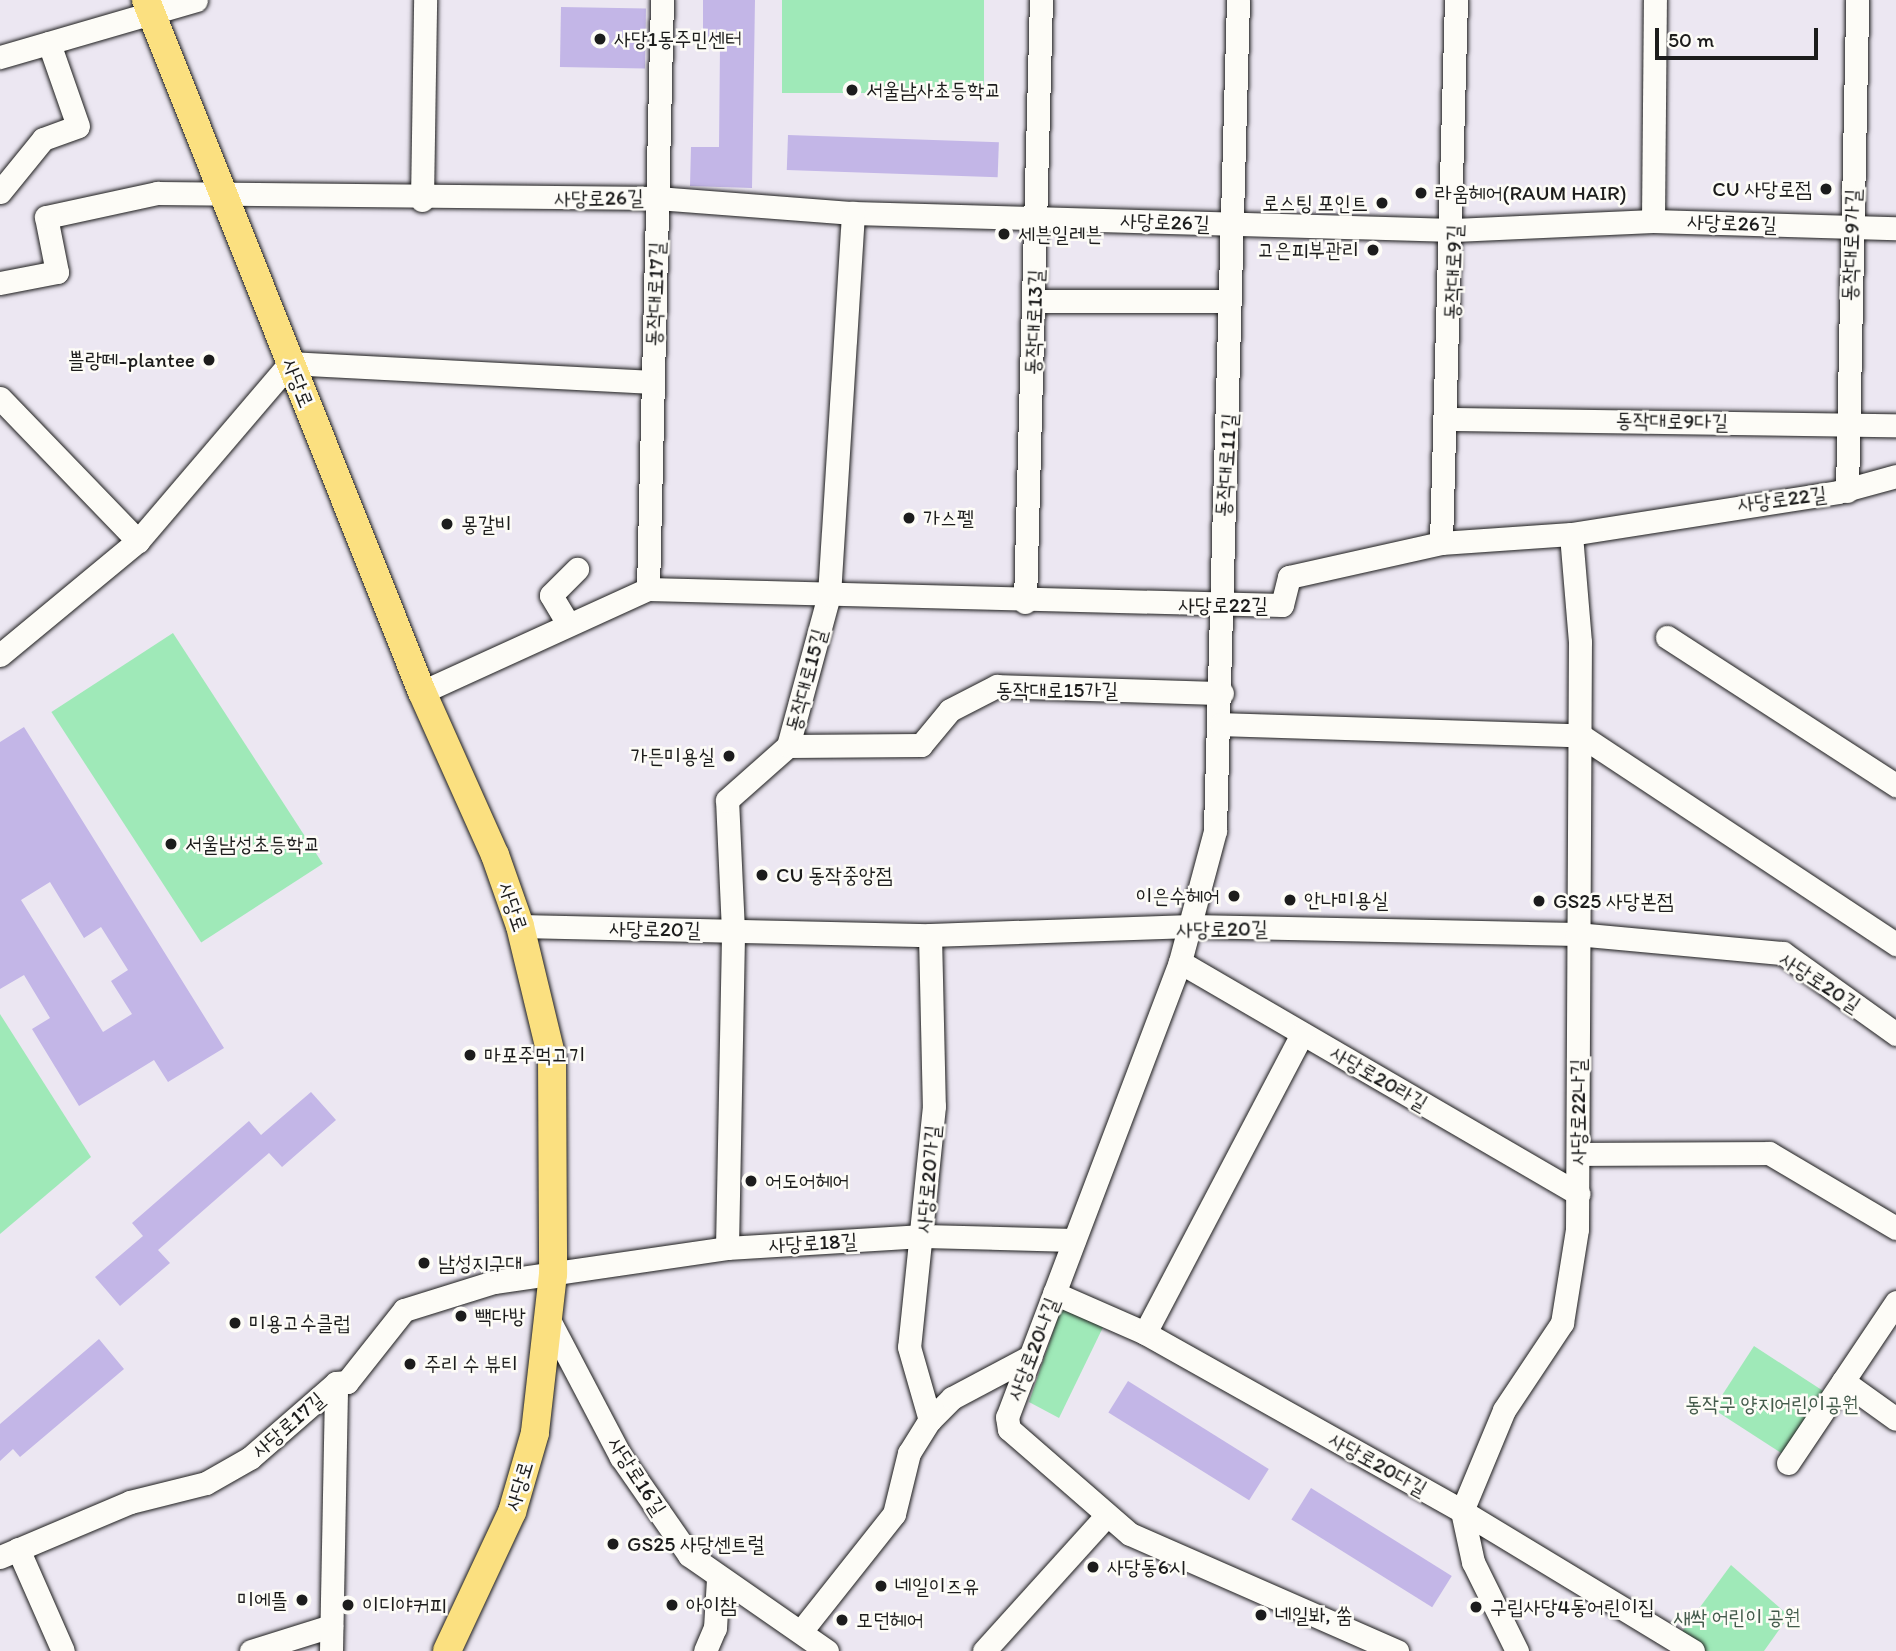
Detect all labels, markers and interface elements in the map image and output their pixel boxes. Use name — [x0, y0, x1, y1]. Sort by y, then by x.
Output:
scale bar — [1658, 14, 1821, 58]
place label: 사당1동주민센터 — [614, 26, 742, 52]
text: 50 m — [1668, 27, 1714, 52]
marker: 사당1동주민센터 — [592, 31, 608, 47]
place label: 서울남사초등학교 — [866, 77, 1001, 103]
marker: 서울남사초등학교 — [844, 82, 860, 98]
place label: CU 사당로점 — [1712, 176, 1812, 202]
place label: 라움헤어(RAUM HAIR) — [1435, 180, 1624, 206]
marker: CU 사당로점 — [1818, 181, 1834, 197]
street label: 사당로26길 — [554, 185, 644, 211]
marker: 라움헤어(RAUM HAIR) — [1413, 185, 1429, 201]
street label: 동작대로9가길 — [1836, 188, 1866, 302]
place label: 로스팅 포인트 — [1262, 190, 1368, 216]
marker: 로스팅 포인트 — [1374, 195, 1390, 211]
street label: 사당로26길 — [1120, 208, 1210, 236]
street label: 사당로26길 — [1687, 209, 1777, 237]
place label: 세븐일레븐 — [1018, 221, 1102, 247]
street label: 동작대로9길 — [1439, 224, 1467, 320]
marker: 세븐일레븐 — [996, 226, 1012, 242]
place label: 고은피부관리 — [1258, 237, 1359, 263]
street label: 동작대로17길 — [641, 241, 669, 347]
marker: 고은피부관리 — [1365, 242, 1381, 258]
street label: 동작대로13길 — [1020, 269, 1048, 375]
place label: 쁠랑떼-plantee — [68, 347, 195, 373]
marker: 쁠랑떼-plantee — [201, 352, 217, 368]
street label: 사당로 — [277, 355, 319, 411]
street label: 동작대로9다길 — [1616, 407, 1728, 435]
street label: 동작대로11길 — [1210, 412, 1242, 518]
street label: 사당로22길 — [1736, 481, 1828, 517]
place label: 가스펠 — [923, 505, 974, 531]
marker: 가스펠 — [901, 510, 917, 526]
place label: 몽갈비 — [461, 511, 512, 537]
marker: 몽갈비 — [439, 516, 455, 532]
street label: 사당로22길 — [1178, 592, 1268, 618]
street label: 동작대로15길 — [780, 626, 832, 734]
street label: 동작대로15가길 — [996, 677, 1118, 703]
place label: 가든미용실 — [631, 743, 715, 769]
marker: 가든미용실 — [721, 748, 737, 764]
place label: 서울남성초등학교 — [185, 831, 320, 857]
marker: 서울남성초등학교 — [163, 836, 179, 852]
place label: CU 동작중앙점 — [776, 862, 893, 888]
marker: CU 동작중앙점 — [754, 867, 770, 883]
street label: 사당로 — [493, 879, 533, 935]
place label: 이은수헤어 — [1136, 883, 1220, 909]
place label: 안나미용실 — [1304, 887, 1388, 913]
marker: 이은수헤어 — [1226, 888, 1242, 904]
place label: GS25 사당본점 — [1553, 888, 1674, 914]
marker: 안나미용실 — [1282, 892, 1298, 908]
marker: GS25 사당본점 — [1531, 893, 1547, 909]
street label: 사당로20길 — [609, 916, 701, 942]
street label: 사당로20길 — [1176, 916, 1268, 942]
street label: 사당로20길 — [1775, 946, 1865, 1018]
street label: 사당로20라길 — [1326, 1040, 1432, 1116]
place label: 마포주먹고기 — [484, 1042, 585, 1068]
marker: 마포주먹고기 — [462, 1047, 478, 1063]
street label: 사당로22나길 — [1565, 1059, 1591, 1165]
street label: 사당로20가길 — [911, 1124, 945, 1234]
place label: 어도어헤어 — [765, 1168, 849, 1194]
marker: 어도어헤어 — [743, 1173, 759, 1189]
street label: 사당로18길 — [768, 1228, 858, 1258]
place label: 남성지구대 — [438, 1250, 522, 1276]
marker: 남성지구대 — [416, 1255, 432, 1271]
street label: 사당로20나길 — [1002, 1294, 1064, 1404]
place label: 빽다방 — [475, 1303, 526, 1329]
marker: 빽다방 — [453, 1308, 469, 1324]
place label: 미용고수클럽 — [249, 1310, 350, 1336]
marker: 미용고수클럽 — [227, 1315, 243, 1331]
place label: 주리 수 뷰티 — [424, 1351, 518, 1377]
marker: 주리 수 뷰티 — [402, 1356, 418, 1372]
street label: 사당로17길 — [247, 1387, 329, 1463]
park label: 동작구 양지어린이공원 — [1685, 1391, 1859, 1417]
street label: 사당로20다길 — [1324, 1427, 1432, 1501]
street label: 사당로16길 — [602, 1432, 672, 1520]
street label: 사당로 — [500, 1458, 538, 1514]
place label: GS25 사당센트럴 — [627, 1531, 765, 1557]
marker: GS25 사당센트럴 — [605, 1536, 621, 1552]
place label: 사당동6시 — [1107, 1554, 1186, 1580]
marker: 사당동6시 — [1085, 1559, 1101, 1575]
place label: 네일이즈유 — [895, 1573, 979, 1599]
marker: 네일이즈유 — [873, 1578, 889, 1594]
place label: 미에뜰 — [237, 1587, 288, 1613]
marker: 미에뜰 — [294, 1592, 310, 1608]
place label: 이디야커피 — [362, 1592, 446, 1618]
place label: 아이참 — [686, 1592, 737, 1618]
place label: 구립사당4동어린이집 — [1490, 1594, 1655, 1620]
marker: 이디야커피 — [340, 1597, 356, 1613]
marker: 아이참 — [664, 1597, 680, 1613]
marker: 구립사당4동어린이집 — [1468, 1599, 1484, 1615]
place label: 네일봐, 쑴 — [1275, 1602, 1352, 1628]
park label: 새싹 어린이 공원 — [1673, 1604, 1801, 1630]
place label: 모던헤어 — [856, 1607, 924, 1633]
marker: 네일봐, 쑴 — [1253, 1607, 1269, 1623]
marker: 모던헤어 — [834, 1612, 850, 1628]

